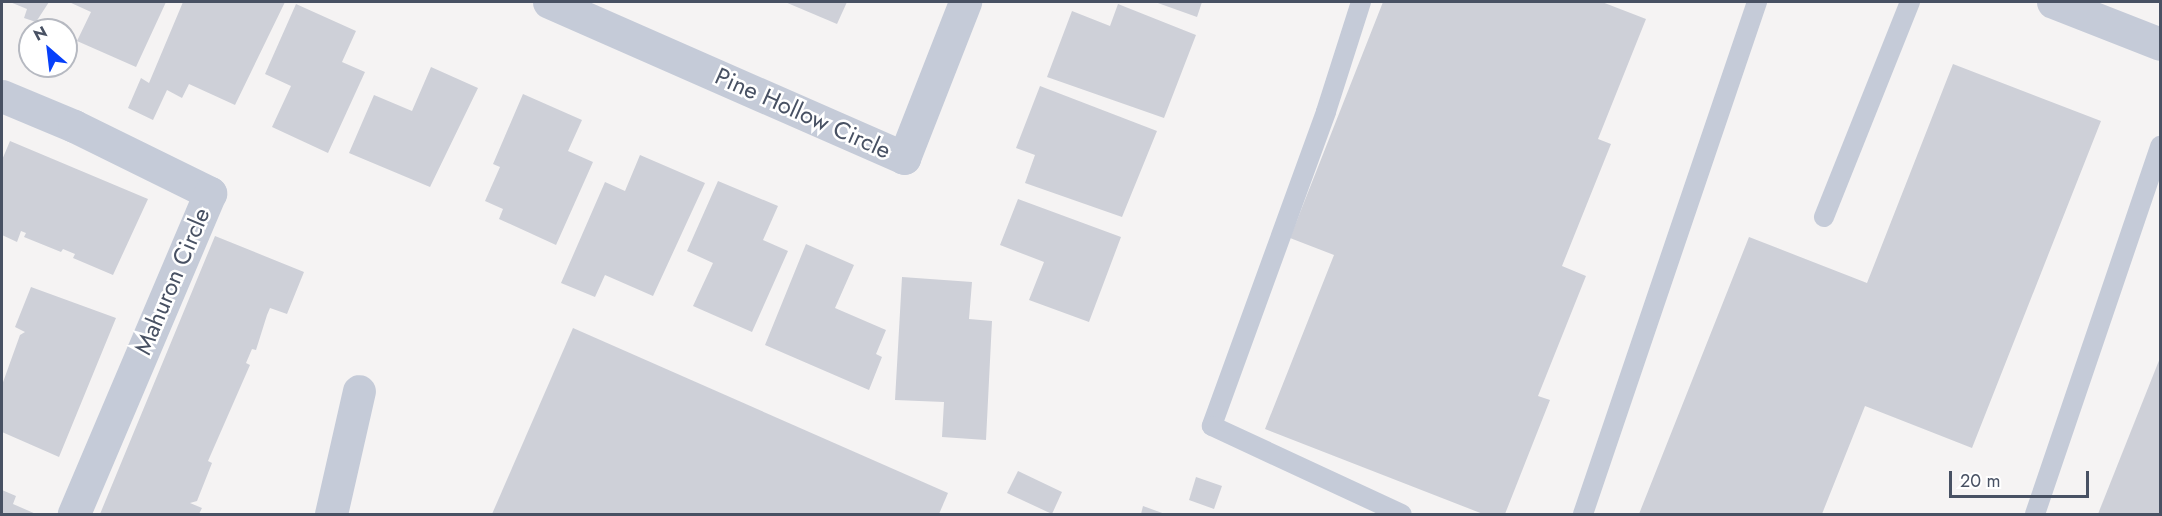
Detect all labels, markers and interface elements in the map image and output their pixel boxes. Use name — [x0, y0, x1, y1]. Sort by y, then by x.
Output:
north arrow — [18, 18, 78, 78]
text: N — [29, 20, 51, 47]
street label: Pine Hollow Circle — [711, 61, 895, 165]
street label: Mahuron Circle — [128, 203, 216, 359]
scale bar — [1952, 459, 2092, 497]
text: 20 m — [1960, 468, 2000, 494]

